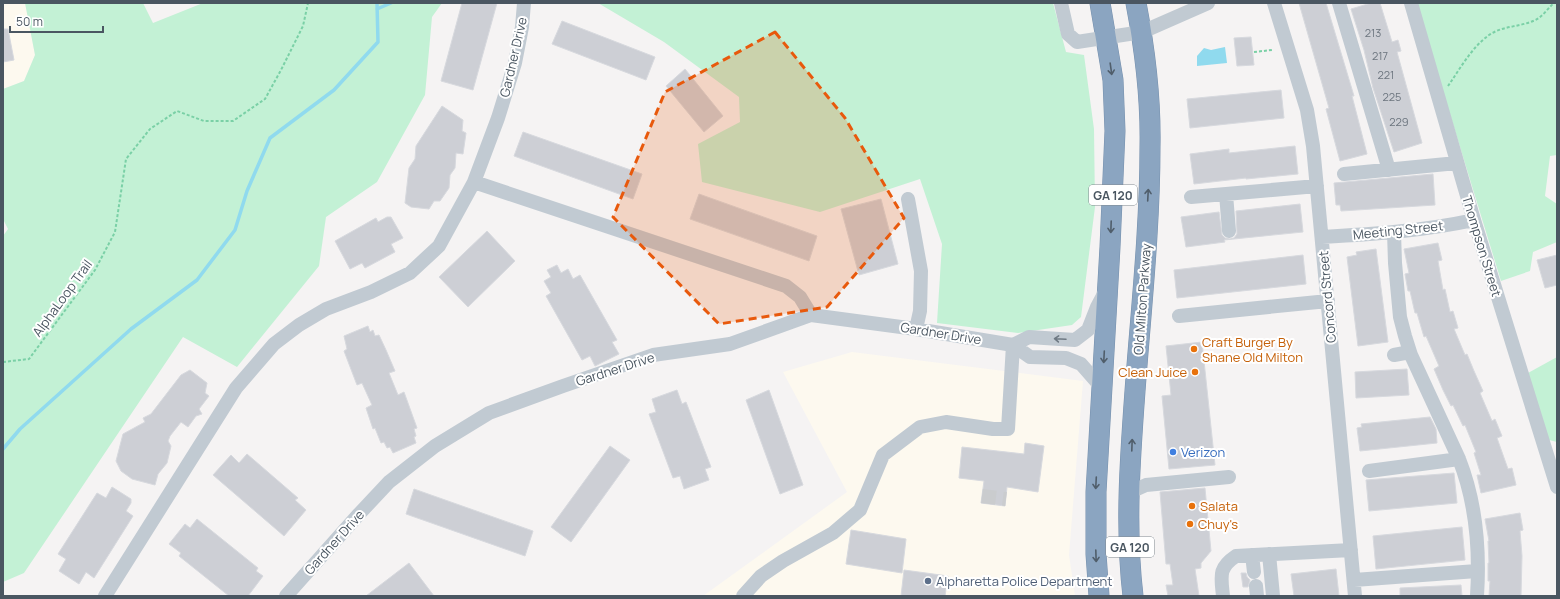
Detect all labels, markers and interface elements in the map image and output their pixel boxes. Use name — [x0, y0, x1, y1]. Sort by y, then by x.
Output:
scale bar — [10, 8, 103, 34]
text: 50 m — [16, 13, 43, 30]
street label: Gardner Drive — [495, 15, 531, 99]
house number: 213 — [1365, 25, 1381, 40]
house number: 217 — [1372, 48, 1388, 63]
one-way arrow — [1107, 62, 1115, 75]
house number: 221 — [1378, 67, 1394, 82]
house number: 225 — [1383, 89, 1401, 104]
house number: 229 — [1389, 114, 1409, 129]
road number: GA 120 — [1089, 185, 1137, 205]
one-way arrow — [1145, 189, 1152, 202]
street label: Thompson Street — [1458, 193, 1506, 299]
street label: Meeting Street — [1352, 216, 1444, 244]
one-way arrow — [1108, 220, 1115, 233]
street label: Old Milton Parkway — [1129, 242, 1155, 355]
street label: Concord Street — [1314, 250, 1340, 344]
street label: AlphaLoop Trail — [28, 256, 96, 340]
street label: Gardner Drive — [899, 318, 983, 348]
place label: Craft Burger By Shane Old Milton — [1202, 333, 1303, 366]
one-way arrow — [1054, 335, 1067, 343]
marker: Craft Burger By Shane Old Milton — [1189, 344, 1199, 354]
street label: Gardner Drive — [573, 348, 657, 390]
one-way arrow — [1101, 350, 1108, 363]
place label: Clean Juice — [1118, 363, 1187, 381]
marker: Clean Juice — [1190, 367, 1200, 377]
one-way arrow — [1128, 439, 1135, 452]
place label: Verizon — [1181, 443, 1225, 461]
marker: Verizon — [1168, 447, 1178, 457]
one-way arrow — [1093, 476, 1100, 489]
place label: Salata — [1200, 497, 1238, 515]
marker: Salata — [1187, 501, 1197, 511]
street label: Gardner Drive — [300, 505, 368, 578]
place label: Chuy's — [1198, 515, 1238, 533]
marker: Chuy's — [1185, 519, 1195, 529]
road number: GA 120 — [1106, 537, 1154, 557]
one-way arrow — [1092, 549, 1100, 562]
place label: Alpharetta Police Department — [936, 572, 1113, 590]
marker: Alpharetta Police Department — [923, 576, 933, 586]

